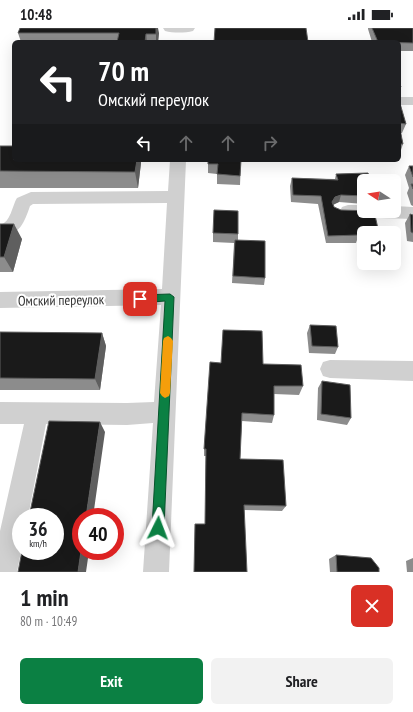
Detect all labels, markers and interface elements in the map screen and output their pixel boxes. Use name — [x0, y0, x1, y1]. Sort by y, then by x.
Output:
text: 10:48 — [20, 5, 52, 24]
text: 70 m — [98, 52, 149, 89]
icon: left — [32, 56, 84, 108]
text: Омский переулок — [98, 88, 209, 111]
icon: left — [133, 132, 155, 154]
icon: ahead — [175, 132, 197, 154]
icon: ahead — [217, 132, 239, 154]
icon: right — [259, 132, 281, 154]
north arrow — [357, 174, 401, 218]
map controls — [357, 174, 401, 270]
button: sound — [357, 226, 401, 270]
pin — [123, 282, 157, 316]
icon: arrive — [129, 288, 151, 310]
street label: Омский переулок — [18, 290, 105, 310]
position arrow — [137, 507, 179, 549]
speed limit sign: 40 — [72, 508, 124, 560]
text: 36 — [28, 516, 48, 542]
text: km/h — [29, 537, 47, 550]
text: 1 min — [20, 582, 68, 613]
button: close — [351, 585, 393, 627]
text: 80 m · 10:49 — [20, 613, 77, 630]
button: Exit — [20, 658, 203, 704]
button: Share — [211, 658, 393, 704]

